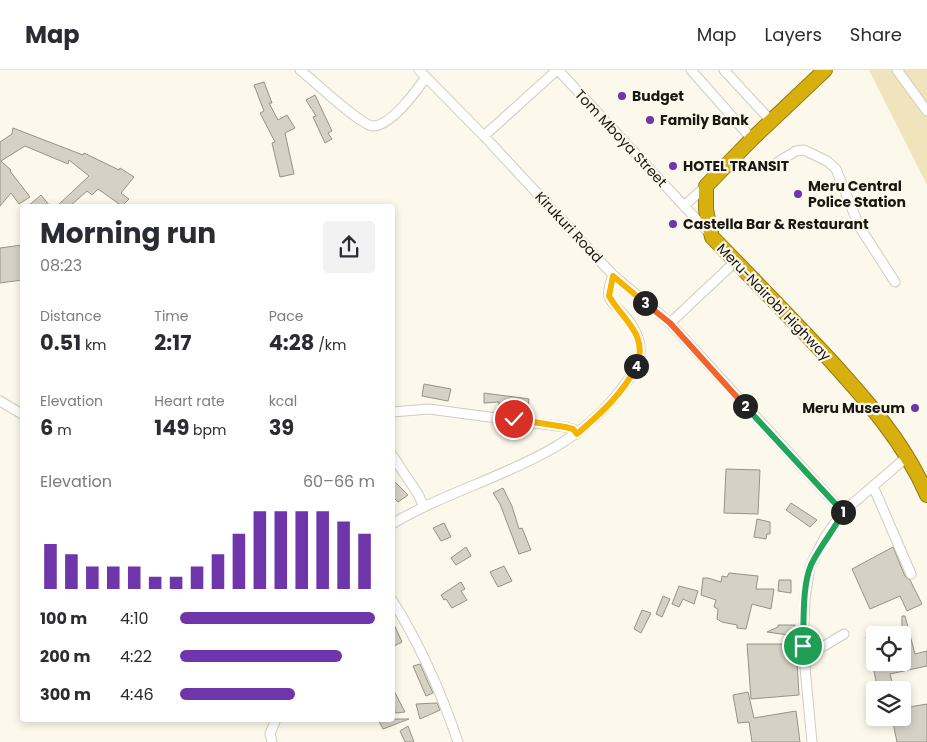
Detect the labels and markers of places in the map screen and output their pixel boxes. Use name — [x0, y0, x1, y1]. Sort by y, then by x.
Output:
place label: Budget — [632, 86, 684, 106]
marker: Budget — [616, 90, 628, 102]
place label: Family Bank — [660, 110, 749, 130]
marker: Family Bank — [644, 114, 656, 126]
place label: HOTEL TRANSIT — [683, 156, 789, 176]
marker: HOTEL TRANSIT — [667, 160, 679, 172]
place label: Meru Central Police Station — [808, 176, 906, 212]
marker: Meru Central Police Station — [792, 188, 804, 200]
place label: Castella Bar & Restaurant — [683, 214, 869, 234]
marker: Castella Bar & Restaurant — [667, 218, 679, 230]
pin: 3 — [632, 290, 658, 316]
pin: 4 — [624, 354, 648, 378]
pin: 2 — [732, 394, 758, 418]
pin — [493, 398, 535, 440]
place label: Meru Museum — [802, 398, 905, 418]
marker: Meru Museum — [909, 402, 921, 414]
pin: 1 — [830, 500, 856, 524]
pin — [782, 625, 824, 667]

